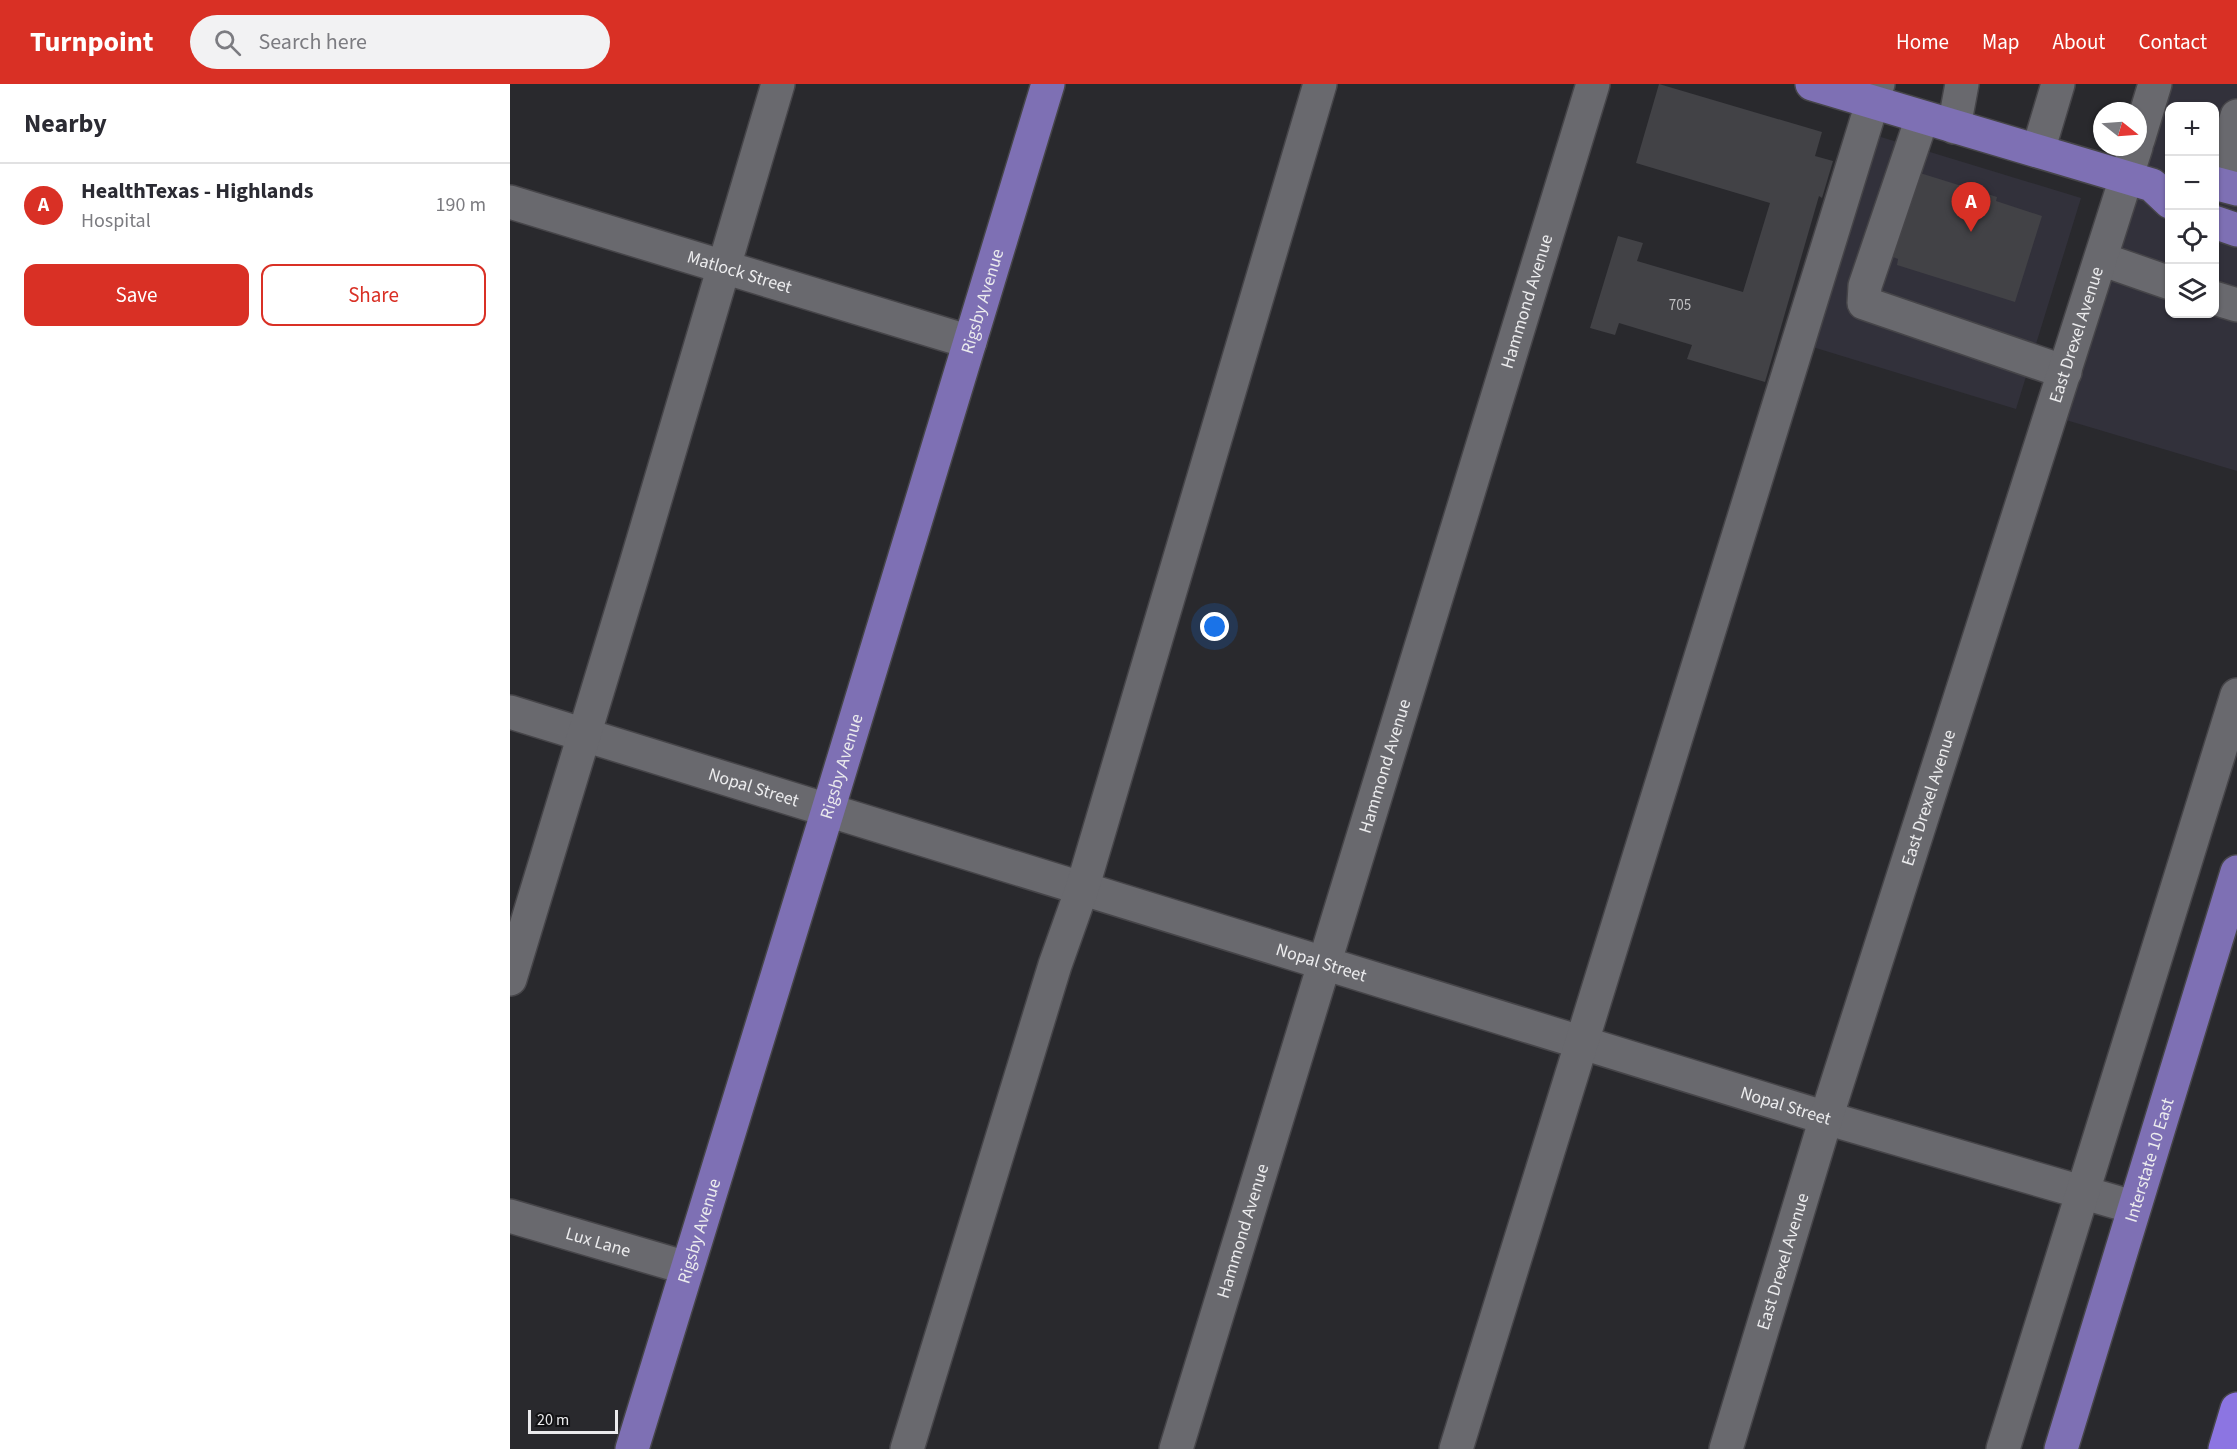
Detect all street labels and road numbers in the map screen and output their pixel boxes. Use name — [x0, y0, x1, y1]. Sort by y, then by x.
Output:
street label: Hammond Avenue — [1494, 231, 1559, 372]
street label: Matlock Street — [684, 244, 795, 300]
street label: Rigsby Avenue — [954, 246, 1010, 357]
street label: East Drexel Avenue — [2043, 263, 2110, 406]
street label: Hammond Avenue — [1352, 696, 1417, 836]
street label: Rigsby Avenue — [813, 711, 869, 822]
street label: East Drexel Avenue — [1895, 726, 1962, 869]
street label: Nopal Street — [705, 761, 802, 813]
street label: Nopal Street — [1273, 937, 1370, 988]
street label: Nopal Street — [1737, 1080, 1834, 1131]
street label: Interstate 10 East — [2118, 1095, 2180, 1226]
street label: Hammond Avenue — [1210, 1161, 1275, 1301]
street label: Rigsby Avenue — [671, 1175, 727, 1287]
street label: East Drexel Avenue — [1750, 1190, 1815, 1333]
street label: Lux Lane — [563, 1221, 634, 1263]

